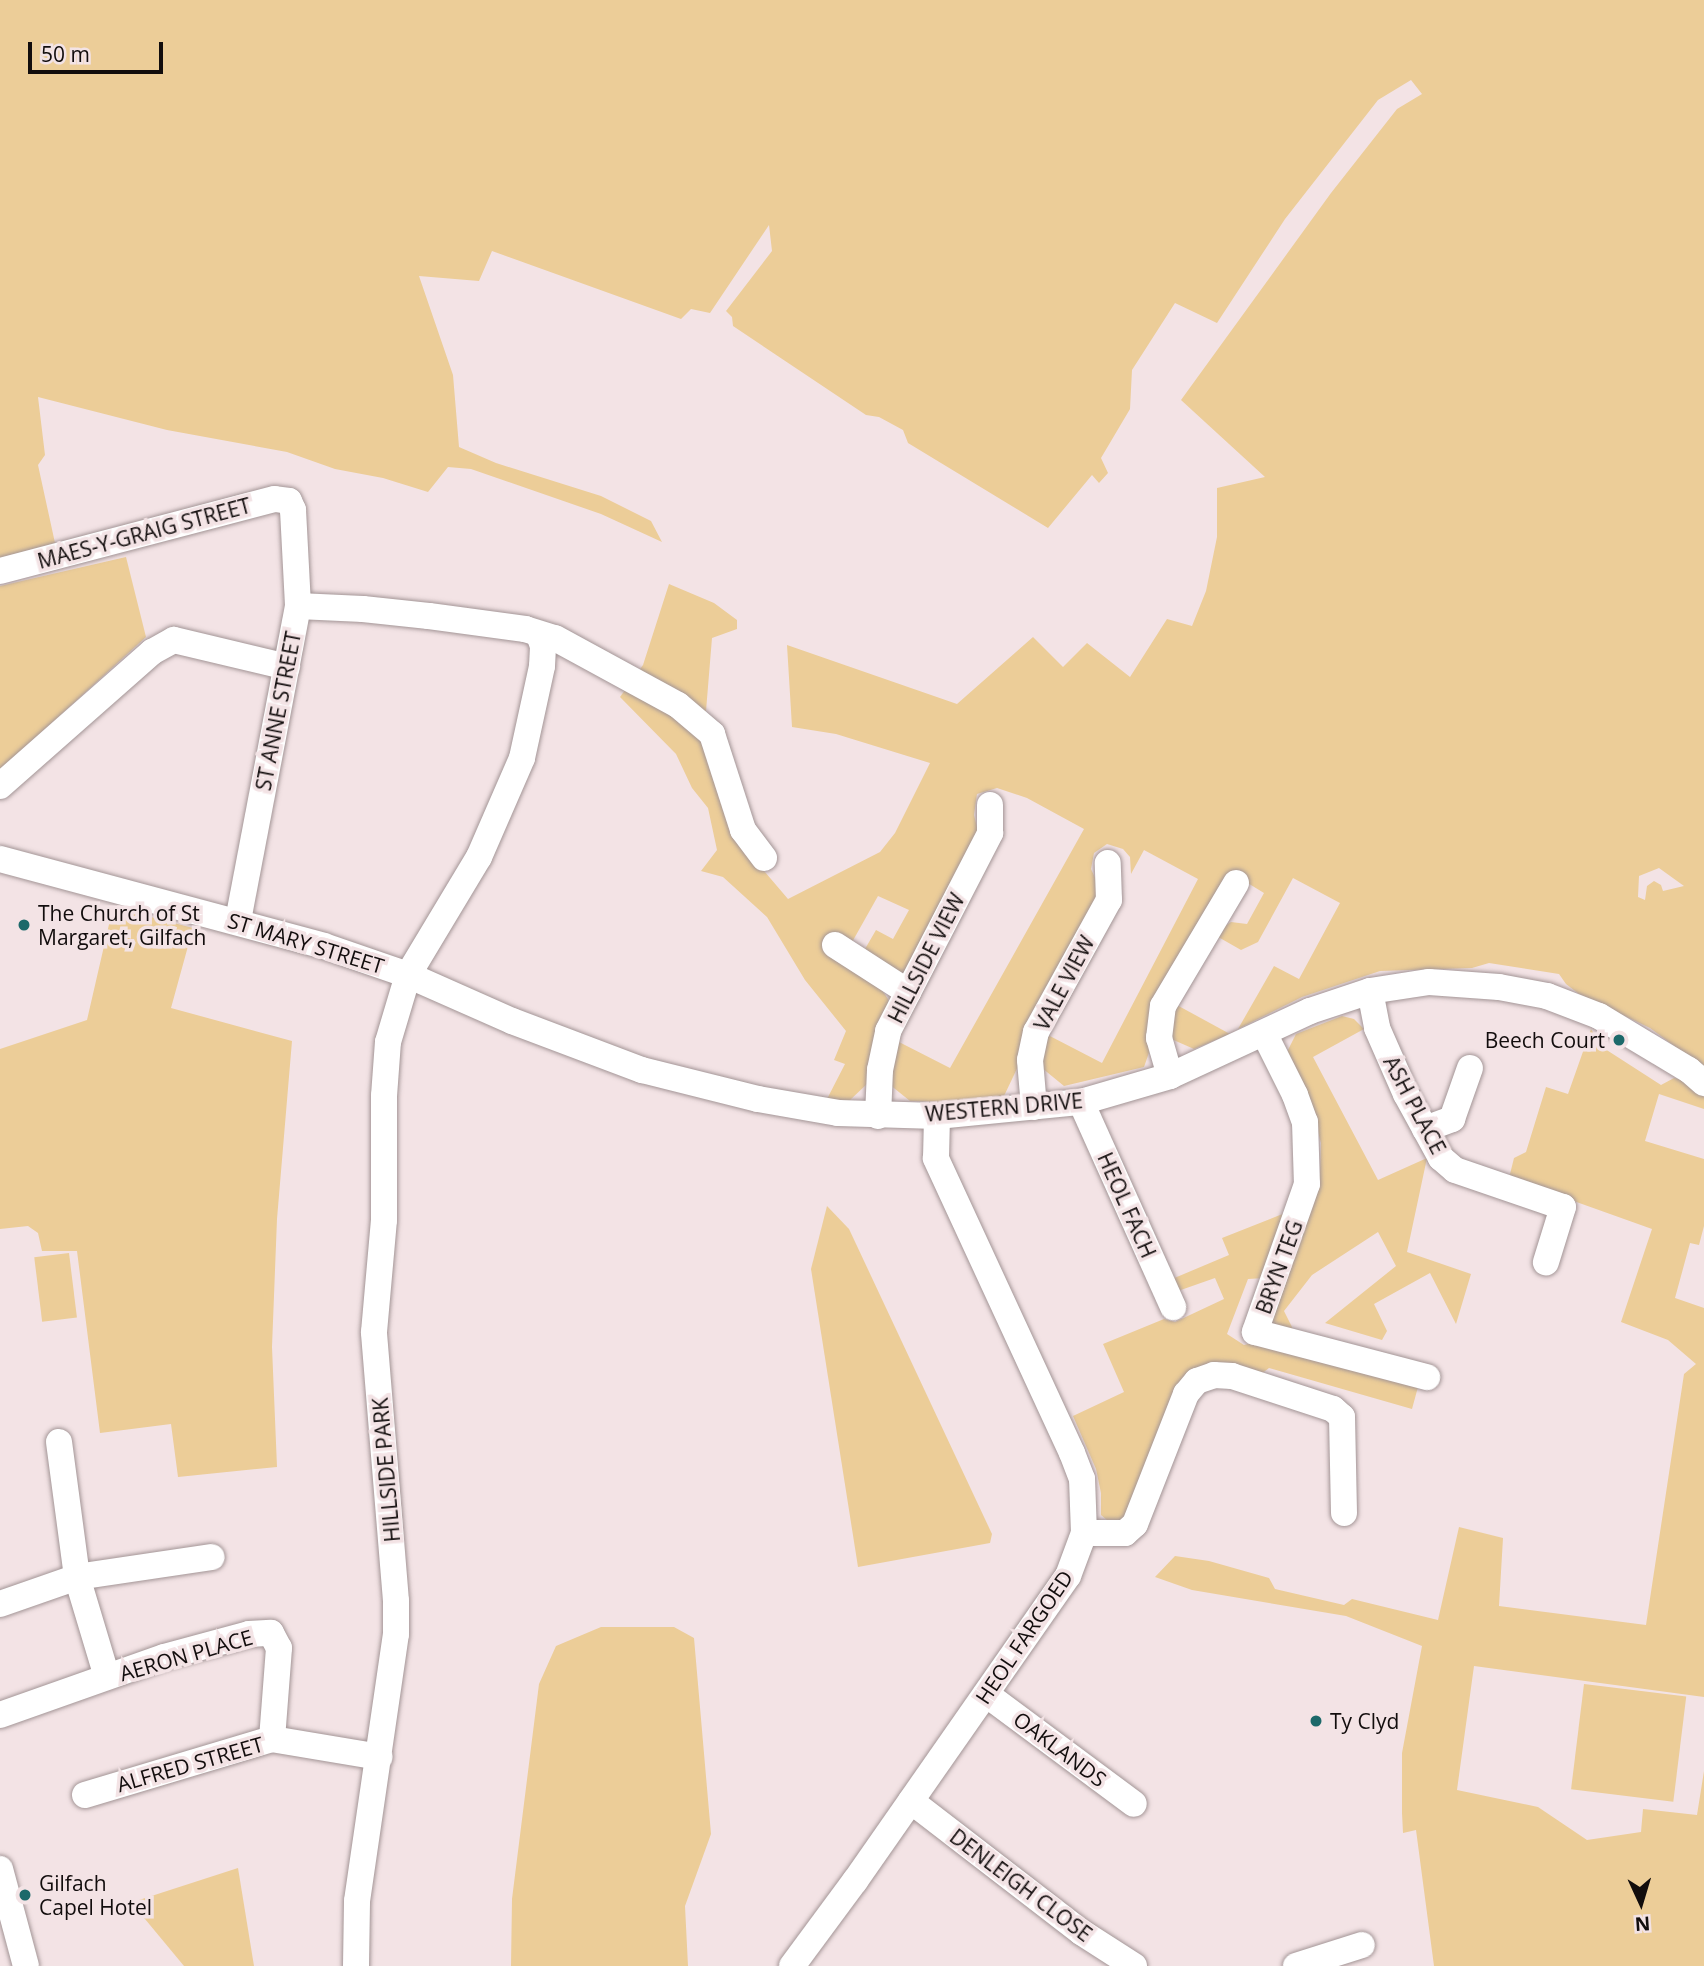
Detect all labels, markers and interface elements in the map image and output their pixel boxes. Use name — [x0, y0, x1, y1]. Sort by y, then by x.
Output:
scale bar — [32, 28, 166, 72]
text: 50 m — [41, 40, 90, 68]
street label: MAES-Y-GRAIG STREET — [35, 492, 253, 574]
street label: ST ANNE STREET — [250, 629, 306, 793]
street label: HILLSIDE VIEW — [882, 889, 970, 1027]
place label: The Church of St Margaret, Gilfach — [38, 900, 207, 950]
street label: ST MARY STREET — [225, 907, 387, 979]
marker: The Church of St Margaret, Gilfach — [16, 917, 32, 933]
street label: VALE VIEW — [1029, 931, 1099, 1035]
place label: Beech Court — [1485, 1027, 1605, 1053]
marker: Beech Court — [1611, 1032, 1627, 1048]
street label: ASH PLACE — [1379, 1052, 1451, 1158]
street label: WESTERN DRIVE — [924, 1088, 1084, 1126]
street label: HEOL FACH — [1093, 1148, 1161, 1262]
street label: BRYN TEG — [1250, 1217, 1308, 1317]
street label: HILLSIDE PARK — [367, 1397, 405, 1543]
street label: HEOL FARGOED — [970, 1566, 1078, 1708]
street label: AERON PLACE — [117, 1624, 255, 1686]
street label: OAKLANDS — [1009, 1706, 1111, 1792]
place label: Ty Clyd — [1330, 1708, 1399, 1734]
marker: Ty Clyd — [1308, 1713, 1324, 1729]
street label: ALFRED STREET — [114, 1731, 266, 1797]
street label: DENLEIGH CLOSE — [945, 1823, 1097, 1947]
north arrow — [1606, 1868, 1676, 1938]
place label: Gilfach Capel Hotel — [39, 1870, 152, 1920]
marker: Gilfach Capel Hotel — [17, 1887, 33, 1903]
text: N — [1634, 1910, 1651, 1937]

